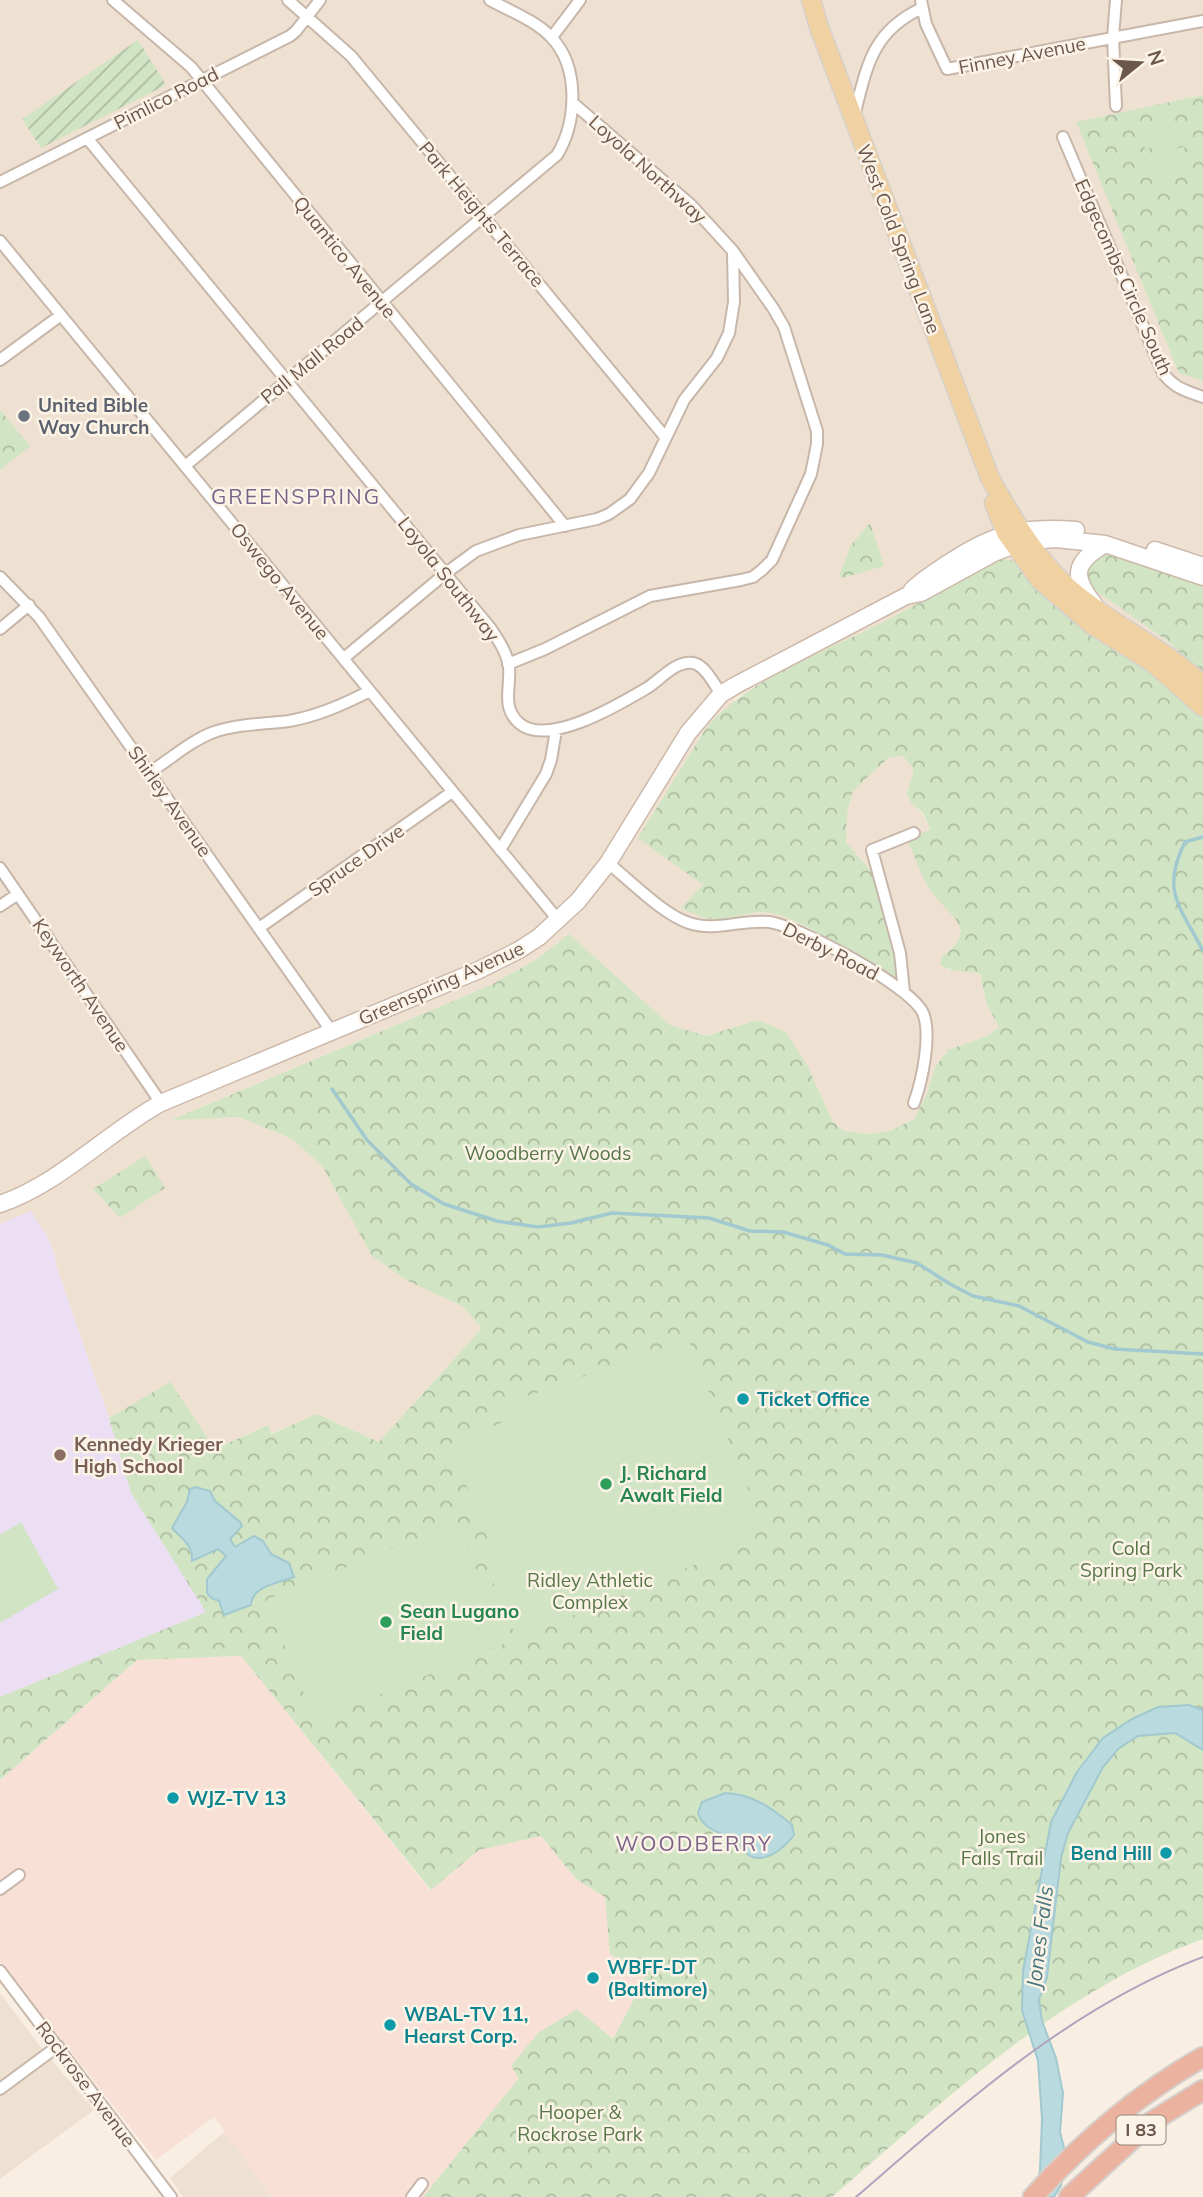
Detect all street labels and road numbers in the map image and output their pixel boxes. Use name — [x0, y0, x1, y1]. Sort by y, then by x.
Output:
street label: Finney Avenue — [956, 31, 1088, 79]
street label: Pimlico Road — [110, 61, 222, 135]
street label: Loyola Northway — [584, 110, 712, 228]
street label: Park Heights Terrace — [414, 136, 550, 292]
street label: West Cold Spring Lane — [852, 141, 946, 337]
street label: Edgecombe Circle South — [1070, 175, 1178, 379]
street label: Quantico Avenue — [288, 191, 402, 323]
street label: Pall Mall Road — [256, 311, 368, 409]
street label: Loyola Southway — [393, 512, 505, 646]
street label: Oswego Avenue — [225, 517, 335, 645]
street label: Shirley Avenue — [123, 741, 217, 861]
street label: Spruce Drive — [303, 818, 409, 902]
street label: Keyworth Avenue — [27, 914, 135, 1056]
street label: Derby Road — [779, 917, 883, 985]
street label: Greenspring Avenue — [355, 936, 527, 1030]
street label: Rockrose Avenue — [31, 2016, 141, 2152]
road number: I 83 — [1116, 2116, 1166, 2144]

